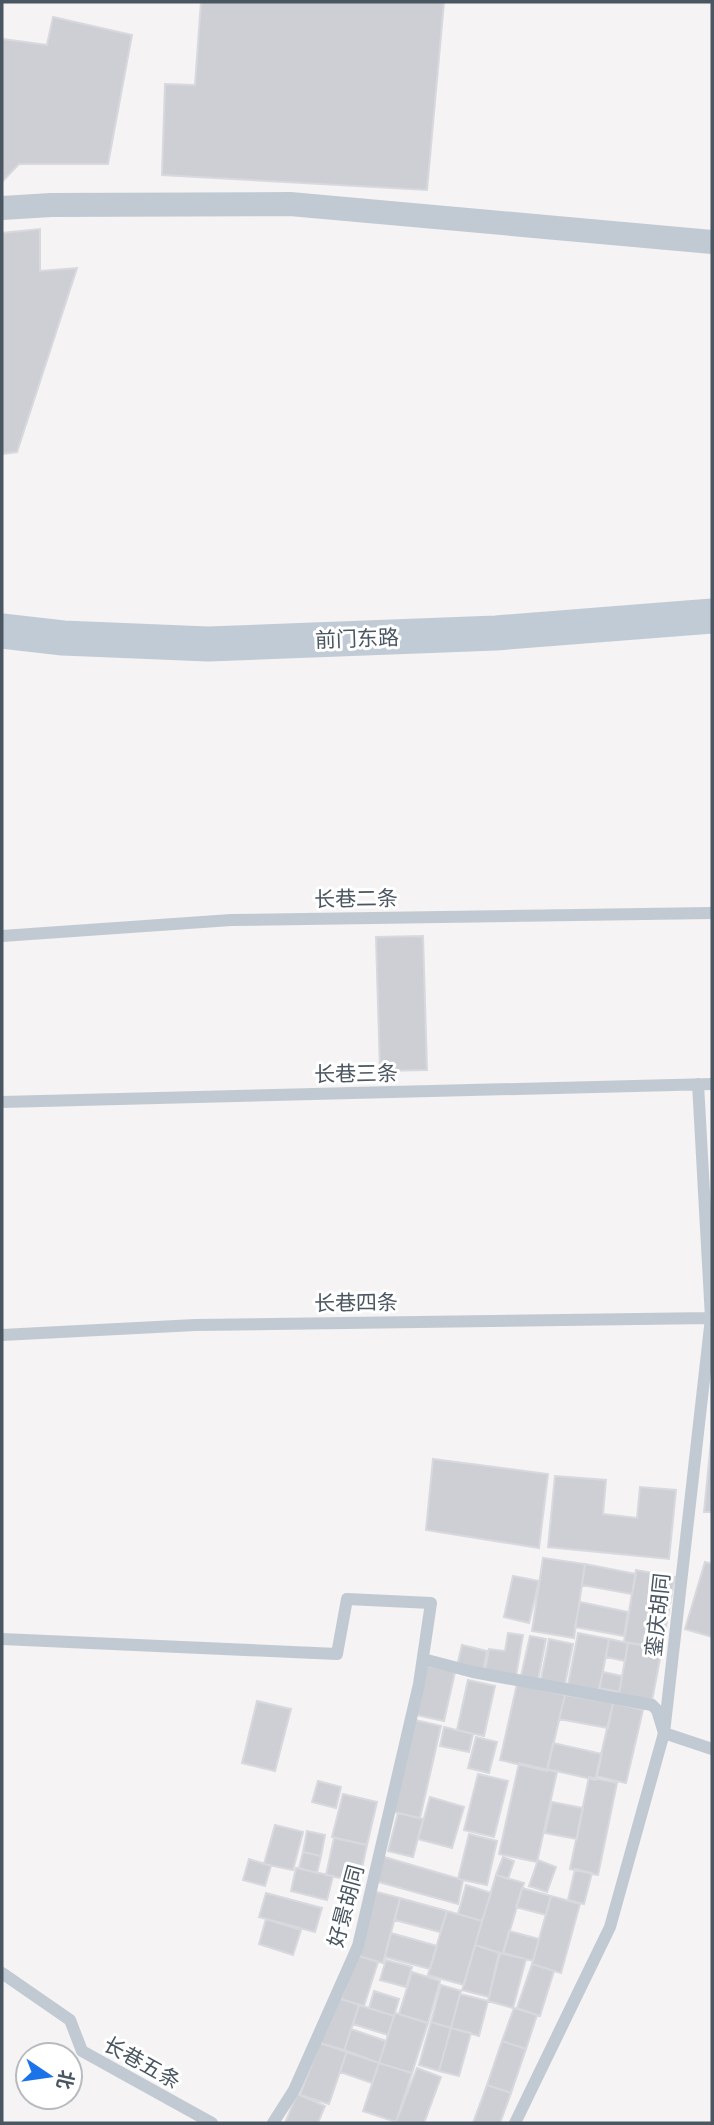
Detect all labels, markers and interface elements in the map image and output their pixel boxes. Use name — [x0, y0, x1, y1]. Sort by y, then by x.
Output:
street label: 前门东路 — [315, 623, 399, 655]
street label: 长巷二条 — [314, 883, 398, 915]
street label: 长巷三条 — [314, 1058, 398, 1090]
street label: 长巷四条 — [314, 1287, 398, 1319]
street label: 銮庆胡同 — [639, 1572, 677, 1658]
street label: 好景胡同 — [321, 1862, 371, 1950]
street label: 长巷五条 — [98, 2030, 186, 2096]
north arrow — [14, 2041, 84, 2111]
text: 北 — [50, 2067, 80, 2092]

